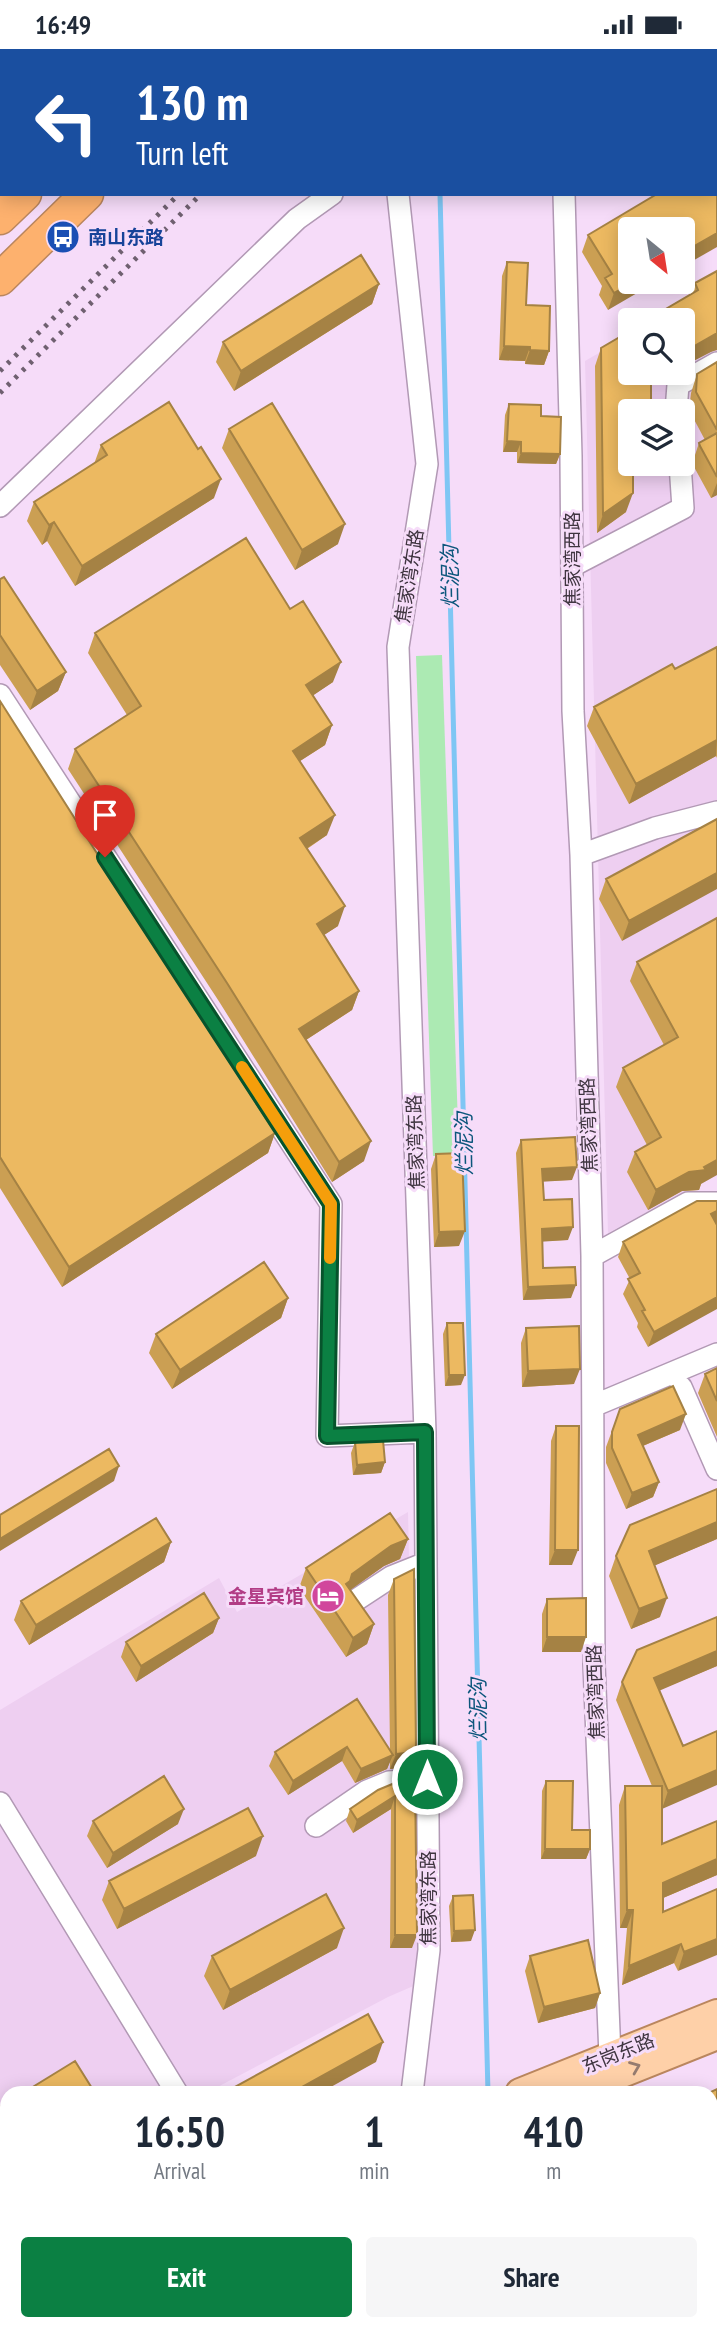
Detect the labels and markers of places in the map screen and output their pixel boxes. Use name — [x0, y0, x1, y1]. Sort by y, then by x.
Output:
bus stop icon: 南山东路 — [44, 218, 82, 256]
place label: 南山东路 — [88, 225, 164, 249]
pin — [75, 785, 135, 857]
hotel icon: 金星宾馆 — [309, 1577, 347, 1615]
place label: 金星宾馆 — [228, 1584, 304, 1608]

